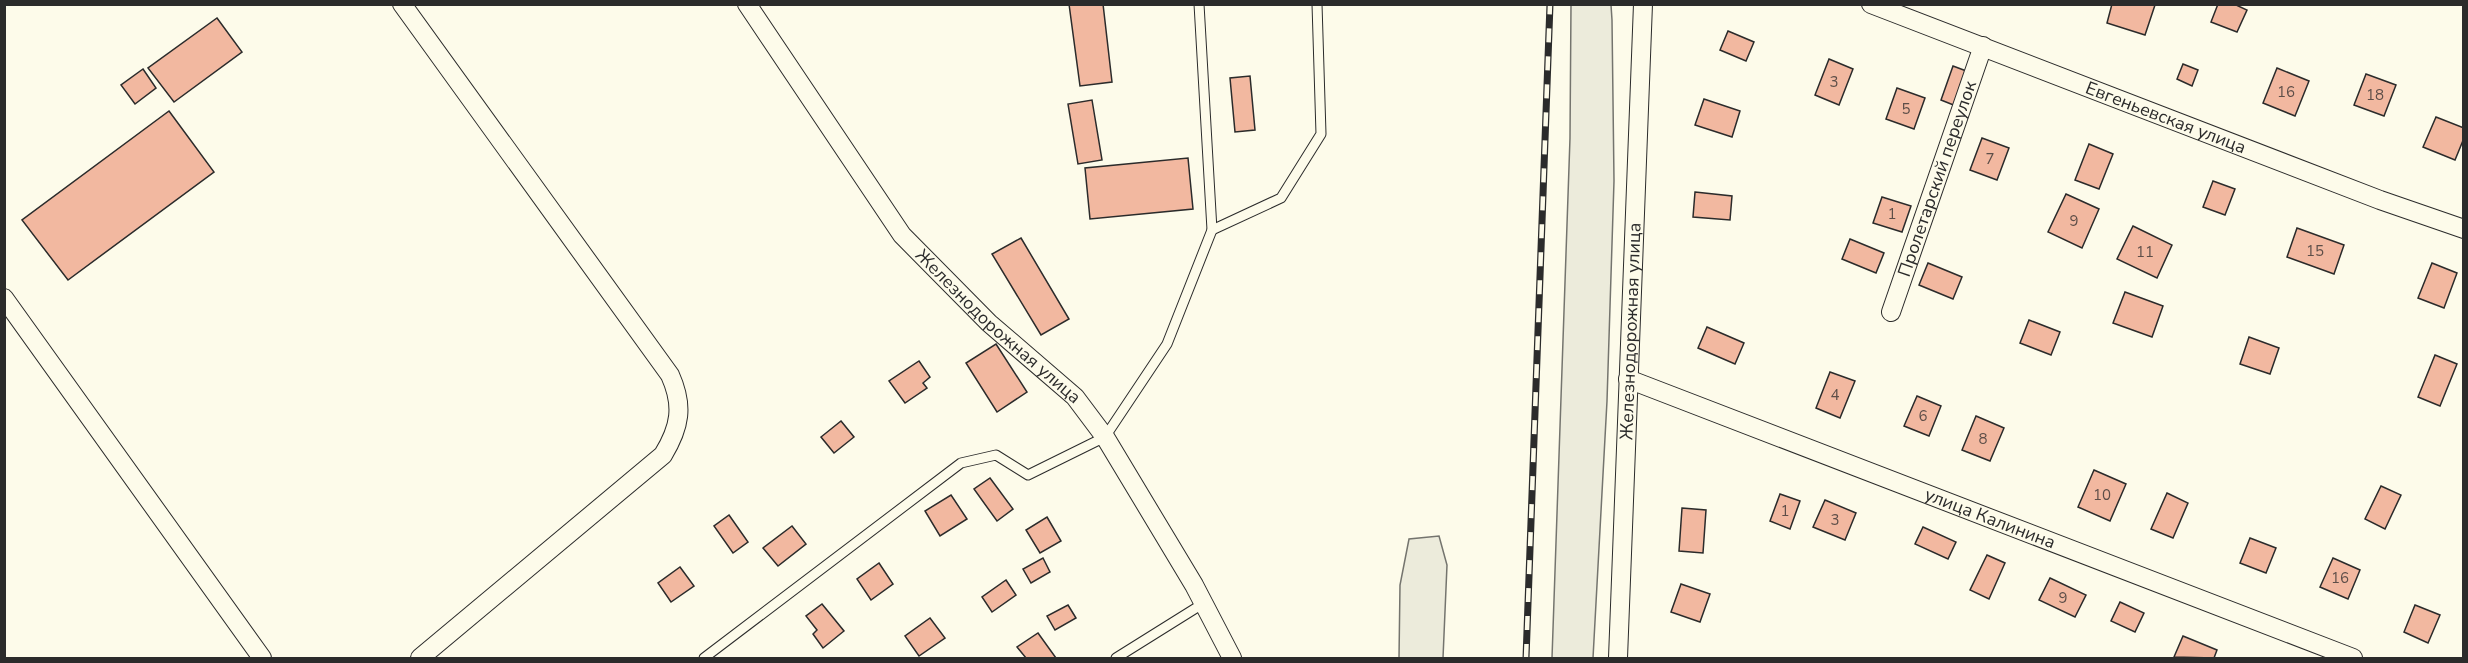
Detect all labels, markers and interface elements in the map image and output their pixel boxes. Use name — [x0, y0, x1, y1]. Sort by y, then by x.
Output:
house number: 3 — [1829, 72, 1839, 92]
street label: Евгеньевская улица — [2082, 76, 2250, 159]
street label: Пролетарский переулок — [1892, 77, 1982, 280]
house number: 16 — [2277, 82, 2295, 102]
house number: 18 — [2366, 85, 2384, 105]
house number: 5 — [1901, 99, 1911, 119]
house number: 7 — [1985, 149, 1995, 169]
house number: 1 — [1887, 204, 1897, 224]
house number: 9 — [2069, 211, 2079, 231]
street label: Железнодорожная улица — [1614, 222, 1647, 440]
house number: 15 — [2306, 241, 2324, 261]
house number: 11 — [2136, 242, 2154, 262]
street label: Железнодорожная улица — [910, 244, 1086, 409]
house number: 4 — [1830, 385, 1840, 405]
house number: 6 — [1918, 406, 1928, 426]
house number: 8 — [1978, 429, 1988, 449]
street label: улица Калинина — [1921, 482, 2059, 554]
house number: 10 — [2093, 485, 2111, 505]
house number: 1 — [1780, 501, 1790, 521]
house number: 3 — [1830, 510, 1840, 530]
house number: 16 — [2331, 568, 2349, 588]
house number: 9 — [2058, 588, 2068, 608]

